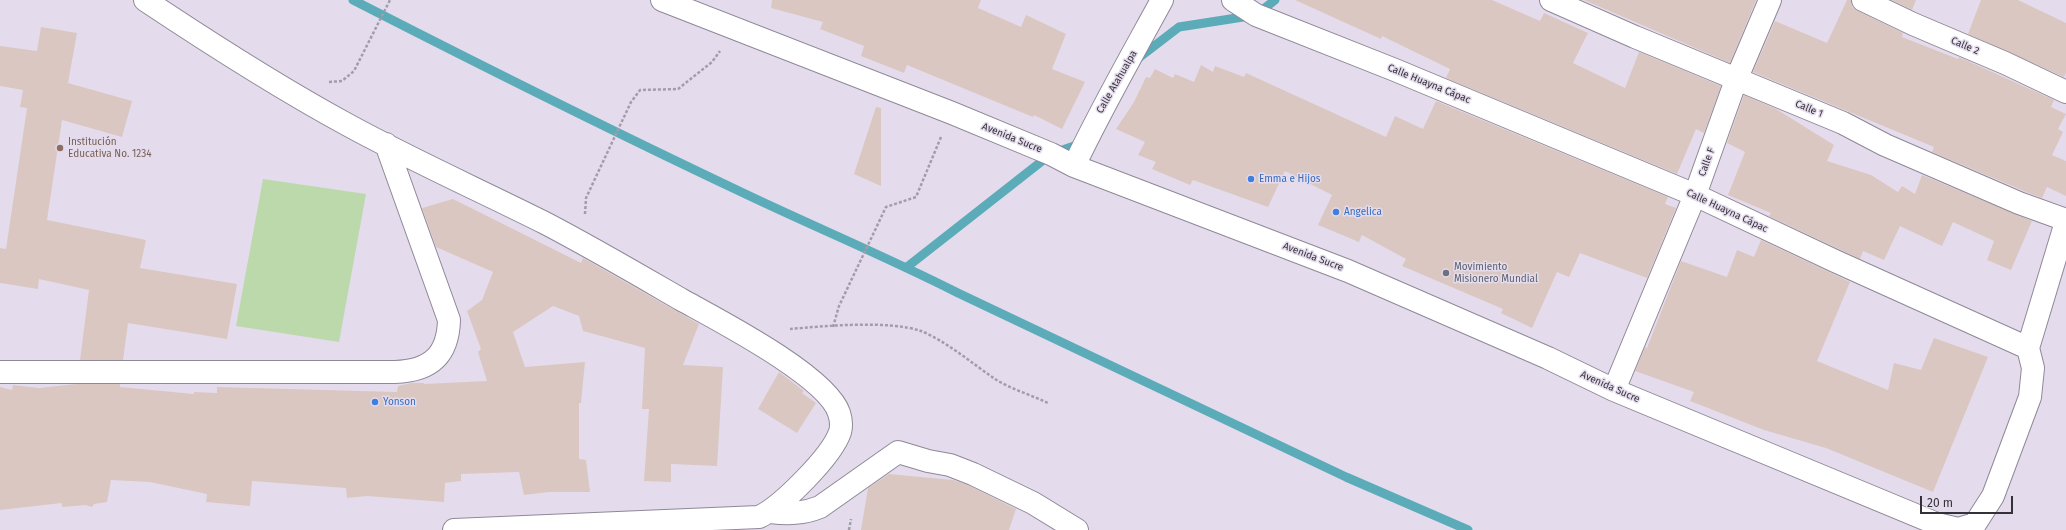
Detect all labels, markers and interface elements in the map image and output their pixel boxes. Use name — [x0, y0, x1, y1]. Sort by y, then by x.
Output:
street label: Calle 2 — [1949, 35, 1981, 57]
street label: Calle Atahualpa — [1094, 48, 1140, 116]
street label: Calle Huayna Cápac — [1386, 62, 1472, 106]
street label: Calle 1 — [1793, 98, 1825, 120]
street label: Avenida Sucre — [980, 120, 1044, 156]
place label: Institución Educativa No. 1234 — [68, 136, 151, 160]
marker: Institución Educativa No. 1234 — [55, 143, 65, 153]
street label: Calle F — [1696, 146, 1718, 178]
place label: Emma e Hijos — [1259, 173, 1321, 185]
marker: Emma e Hijos — [1246, 174, 1256, 184]
street label: Calle Huayna Cápac — [1684, 187, 1770, 235]
place label: Angelica — [1344, 206, 1382, 218]
marker: Angelica — [1331, 207, 1341, 217]
street label: Avenida Sucre — [1281, 240, 1345, 274]
place label: Movimiento Misionero Mundial — [1454, 261, 1538, 284]
marker: Movimiento Misionero Mundial — [1441, 268, 1451, 278]
street label: Avenida Sucre — [1578, 369, 1642, 405]
place label: Yonson — [383, 396, 416, 408]
marker: Yonson — [370, 397, 380, 407]
scale bar — [1922, 488, 2015, 514]
text: 20 m — [1927, 496, 1953, 510]

